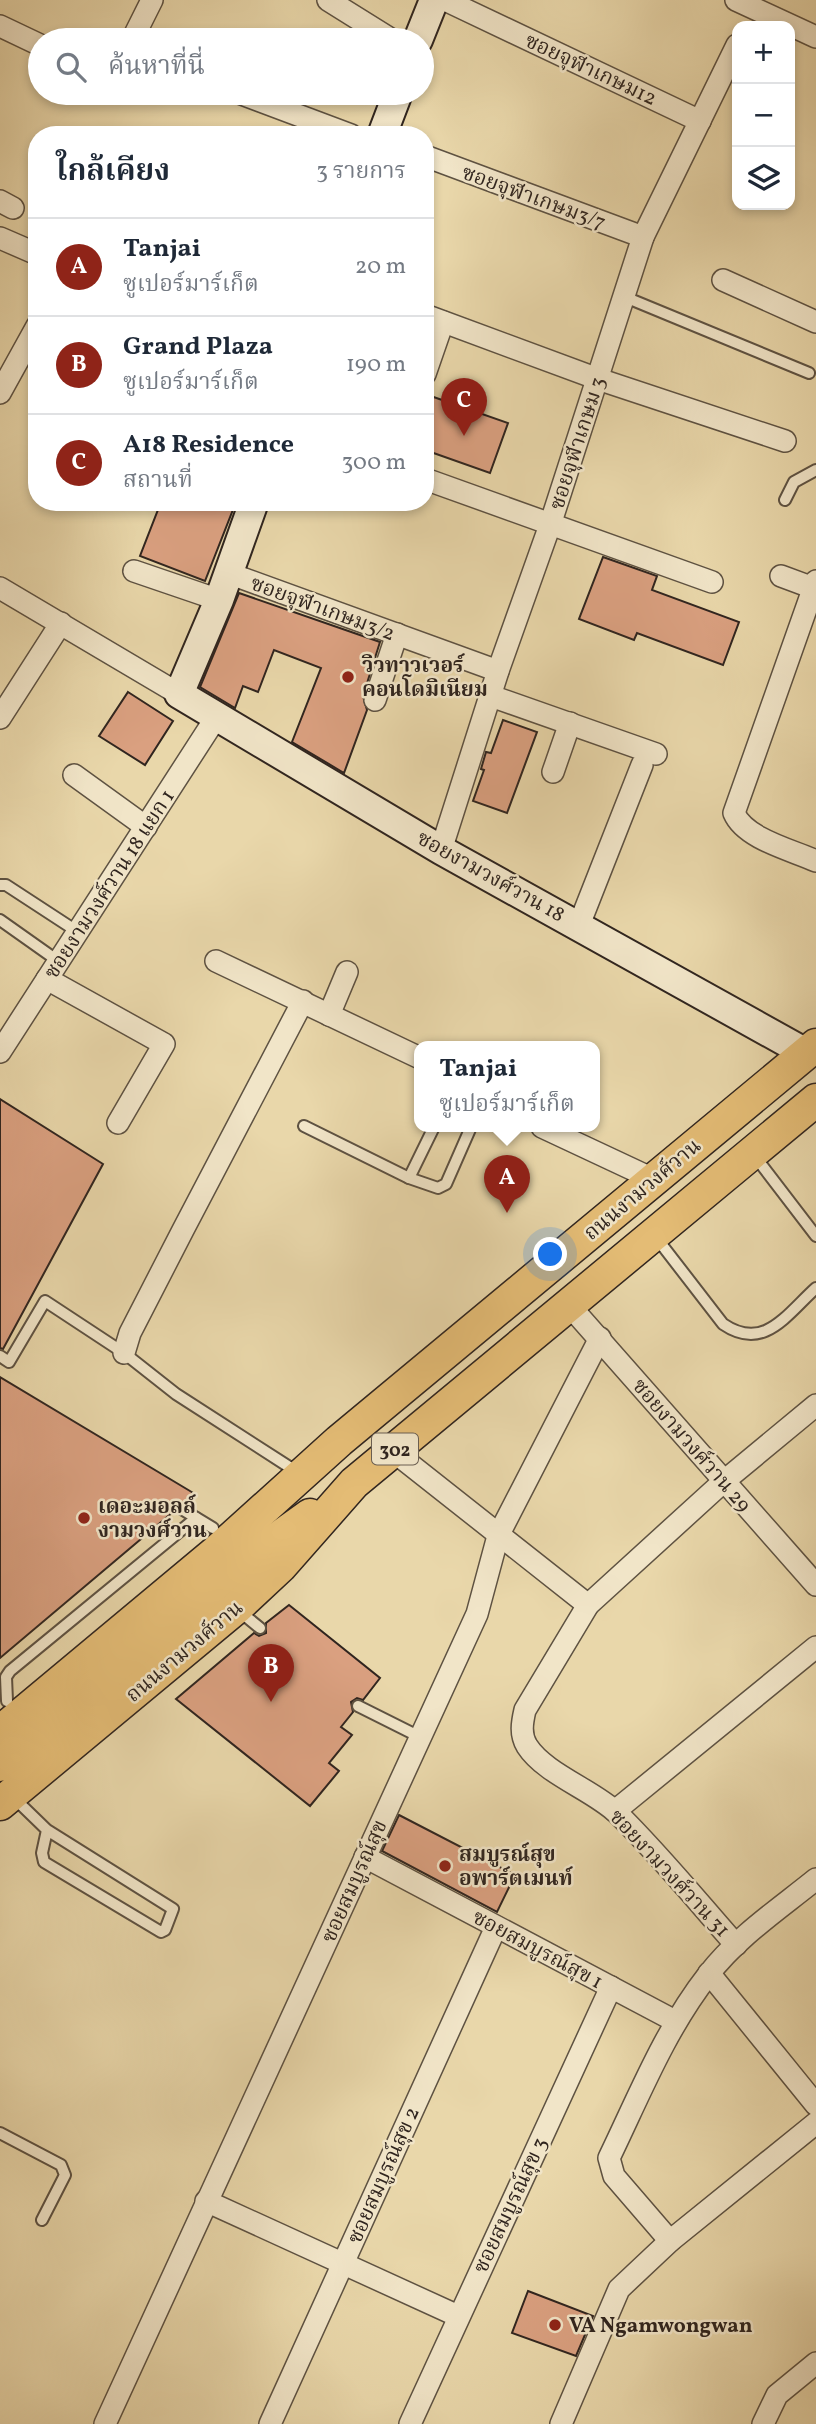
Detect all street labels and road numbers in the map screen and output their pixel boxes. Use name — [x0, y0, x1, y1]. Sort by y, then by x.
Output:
street label: ซอยจุฬาเกษม12 — [520, 27, 661, 114]
street label: ซอยจุฬาเกษม3/7 — [457, 159, 609, 238]
street label: ซอยจุฬาเกษม 3 — [543, 373, 614, 514]
street label: ซอยจุฬาเกษม3/2 — [246, 570, 399, 649]
street label: ซอยงามวงศ์วาน 18 แยก 1 — [38, 784, 183, 985]
street label: ซอยงามวงศ์วาน 18 — [411, 825, 570, 930]
street label: ถนนงามวงศ์วาน — [578, 1132, 708, 1248]
street label: ซอยงามวงศ์วาน 29 — [625, 1373, 757, 1519]
road number: 302 — [372, 1434, 418, 1464]
street label: ถนนงามวงศ์วาน — [120, 1594, 250, 1710]
street label: ซอยงามวงศ์วาน 31 — [602, 1804, 736, 1944]
street label: ซอยสมบูรณ์สุข — [315, 1816, 395, 1948]
street label: ซอยสมบูรณ์สุข 1 — [467, 1904, 608, 1997]
street label: ซอยสมบูรณ์สุข 2 — [341, 2102, 428, 2249]
street label: ซอยสมบูรณ์สุข 3 — [467, 2133, 556, 2278]

